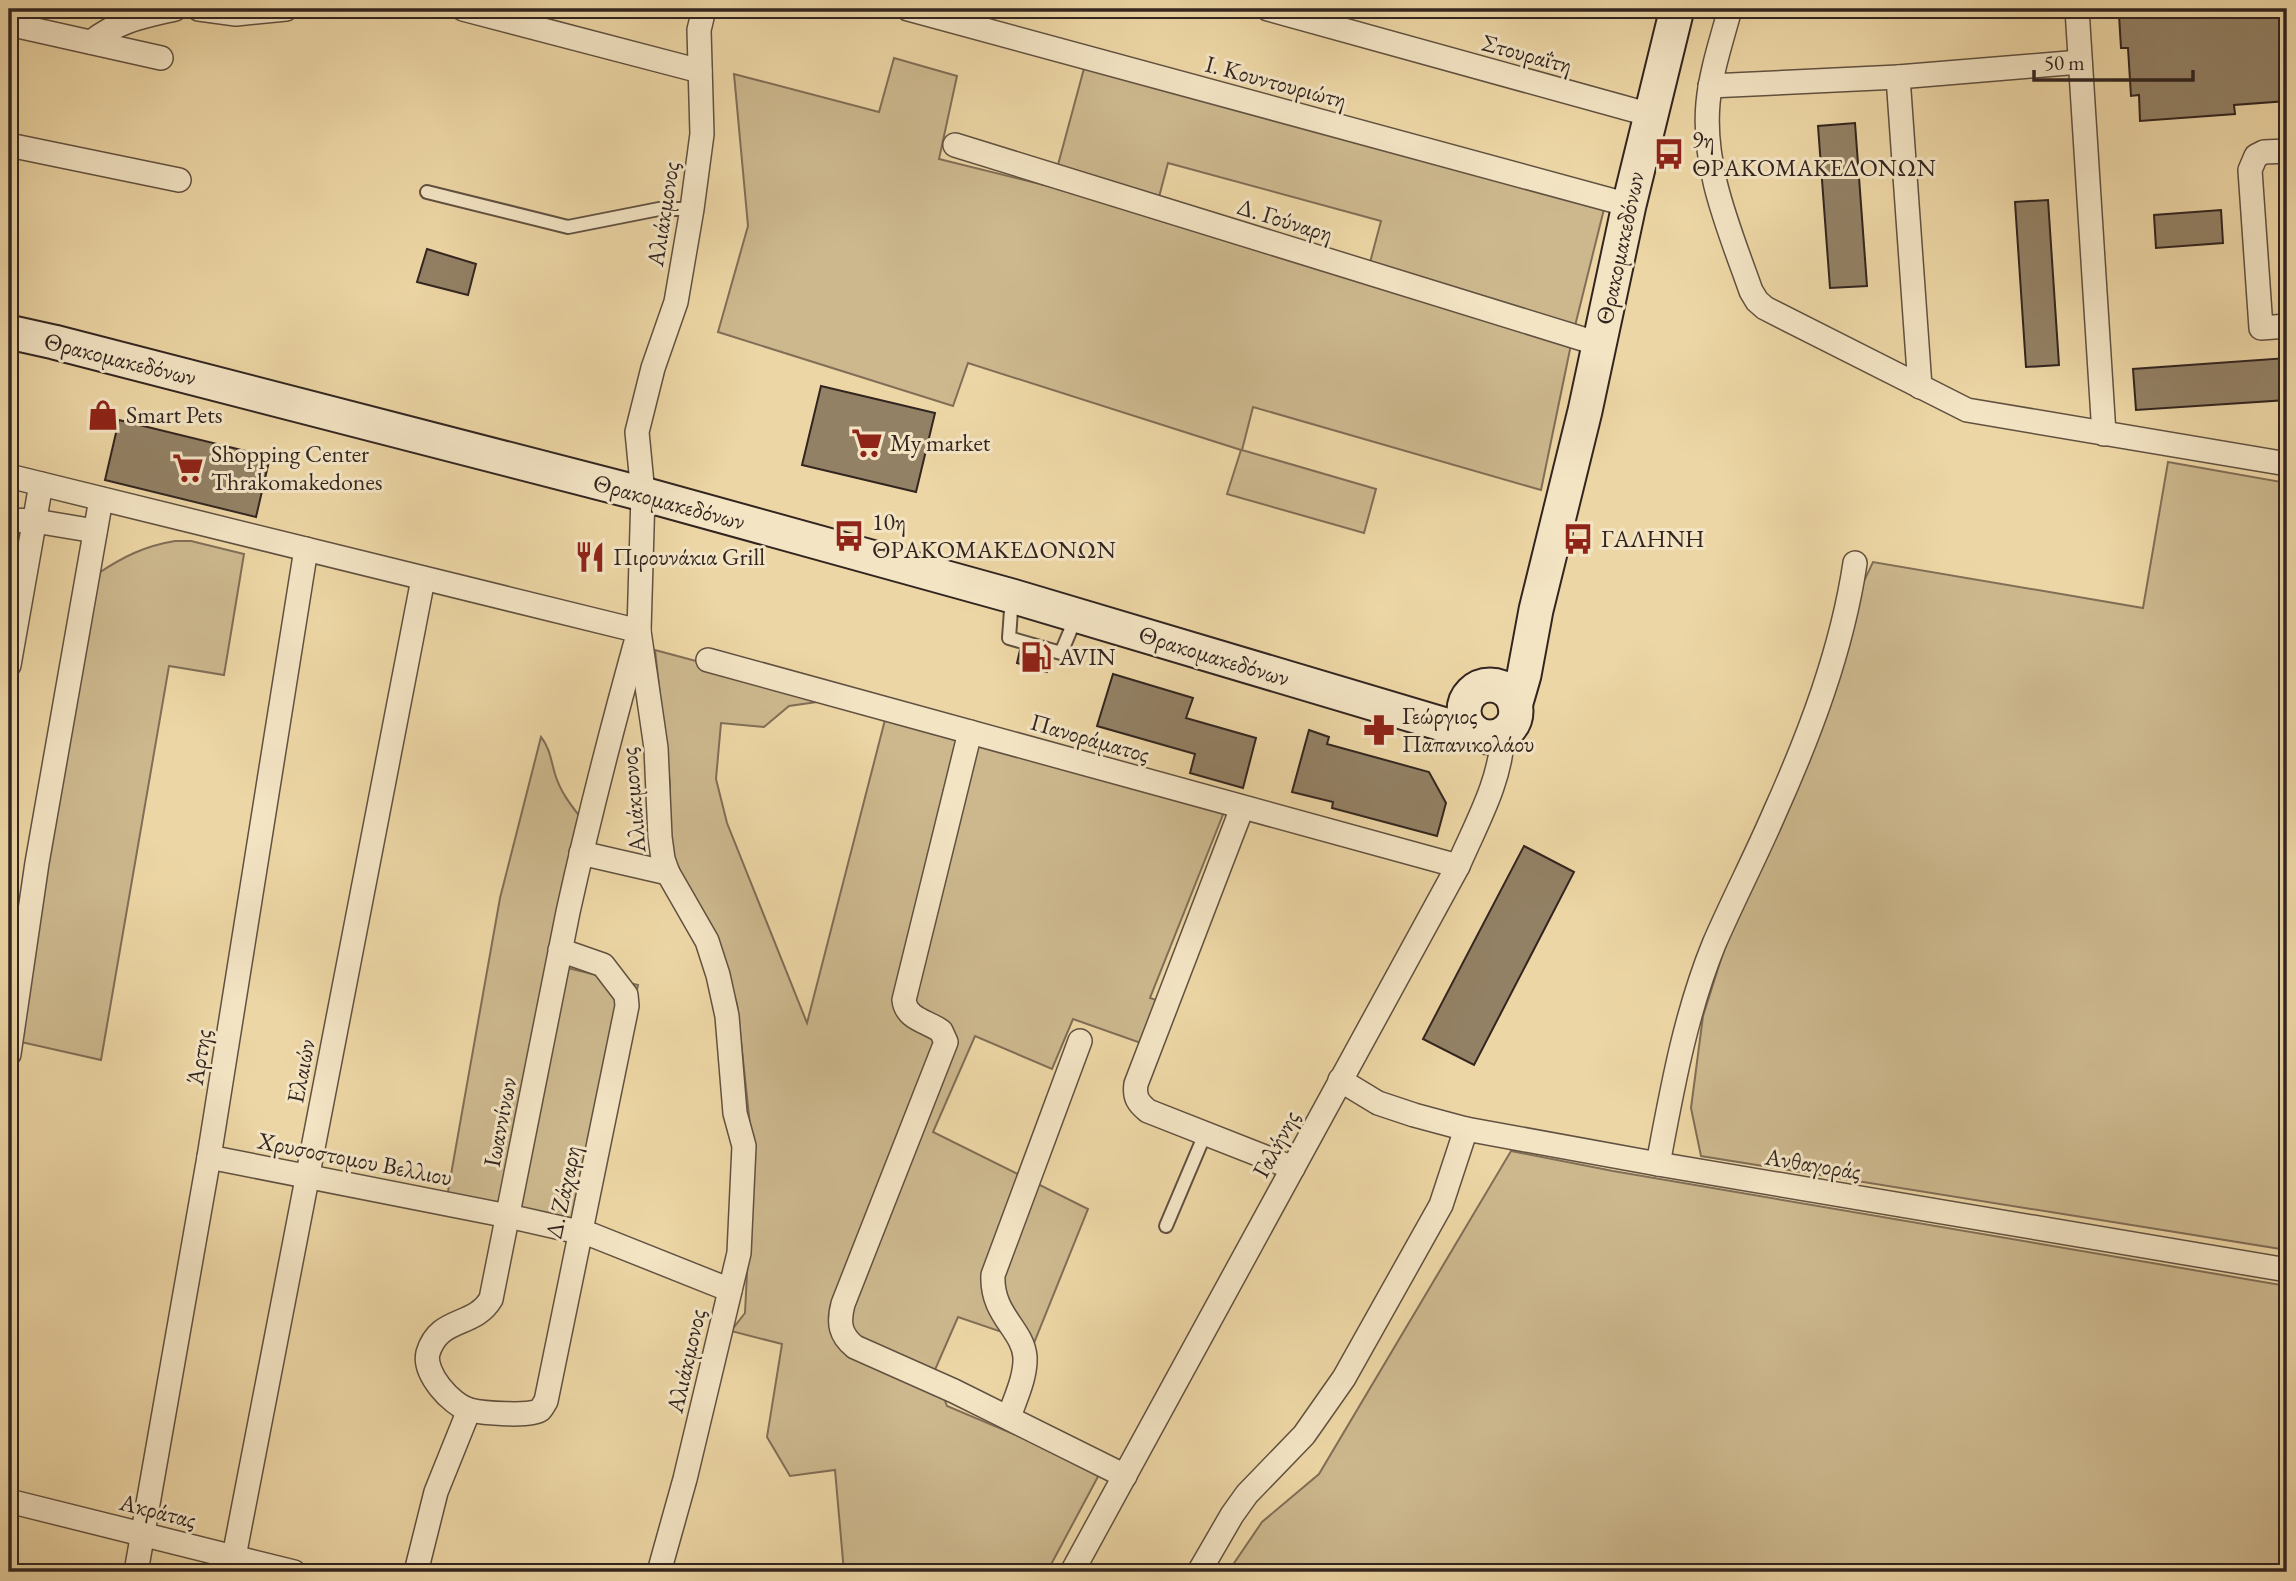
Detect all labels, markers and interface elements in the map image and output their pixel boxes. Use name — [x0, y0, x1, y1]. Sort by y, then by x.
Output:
street label: Στουραΐτη — [1479, 27, 1576, 80]
scale bar — [2034, 38, 2193, 82]
street label: Ι. Κουντουριώτη — [1202, 48, 1350, 115]
text: 50 m — [2044, 49, 2085, 76]
place label: 9η ΘΡΑΚΟΜΑΚΕΔΟΝΩΝ — [1692, 124, 1936, 183]
bus stop icon: 9η ΘΡΑΚΟΜΑΚΕΔΟΝΩΝ — [1652, 137, 1686, 171]
street label: Αλιάκμονος — [639, 159, 686, 270]
street label: Θρακομακεδόνων — [1588, 168, 1651, 327]
street label: Δ. Γούναρη — [1234, 190, 1337, 249]
street label: Θρακομακεδόνων — [41, 325, 200, 392]
shop icon: Smart Pets — [86, 398, 120, 432]
place label: Smart Pets — [126, 399, 222, 430]
supermarket icon: My market — [850, 426, 884, 460]
place label: My market — [890, 427, 991, 458]
place label: Shopping Center Thrakomakedones — [211, 438, 383, 497]
supermarket icon: Shopping Center Thrakomakedones — [171, 451, 205, 485]
street label: Θρακομακεδόνων — [590, 466, 748, 537]
place label: 10η ΘΡΑΚΟΜΑΚΕΔΟΝΩΝ — [872, 506, 1116, 565]
bus stop icon: 10η ΘΡΑΚΟΜΑΚΕΔΟΝΩΝ — [832, 519, 866, 553]
bus stop icon: ΓΑΛΗΝΗ — [1561, 522, 1595, 556]
place label: ΓΑΛΗΝΗ — [1601, 523, 1705, 554]
restaurant icon: Πιρουνάκια Grill — [573, 540, 607, 574]
place label: Πιρουνάκια Grill — [613, 541, 765, 572]
street label: Θρακομακεδόνων — [1135, 618, 1293, 693]
fuel station icon: AVIN — [1019, 640, 1053, 674]
place label: AVIN — [1058, 641, 1116, 672]
place label: Γεώργιος Παπανικολάου — [1402, 700, 1534, 759]
street label: Πανοράματος — [1027, 706, 1153, 769]
pharmacy icon: Γεώργιος Παπανικολάου — [1362, 713, 1396, 747]
street label: Αλιάκμονος — [612, 746, 653, 855]
street label: Άρτης — [179, 1027, 218, 1088]
street label: Ελαιών — [279, 1036, 322, 1106]
street label: Ιωαννίνων — [476, 1074, 523, 1169]
street label: Γαλήνης — [1245, 1105, 1306, 1183]
street label: Χρυσοστομου Βελλιου — [254, 1124, 455, 1193]
street label: Ανθαγοράς — [1762, 1140, 1863, 1186]
street label: Δ. Ζάχαρη — [538, 1142, 587, 1241]
street label: Αλιάκμονος — [658, 1306, 713, 1417]
street label: Ακράτας — [116, 1486, 200, 1535]

